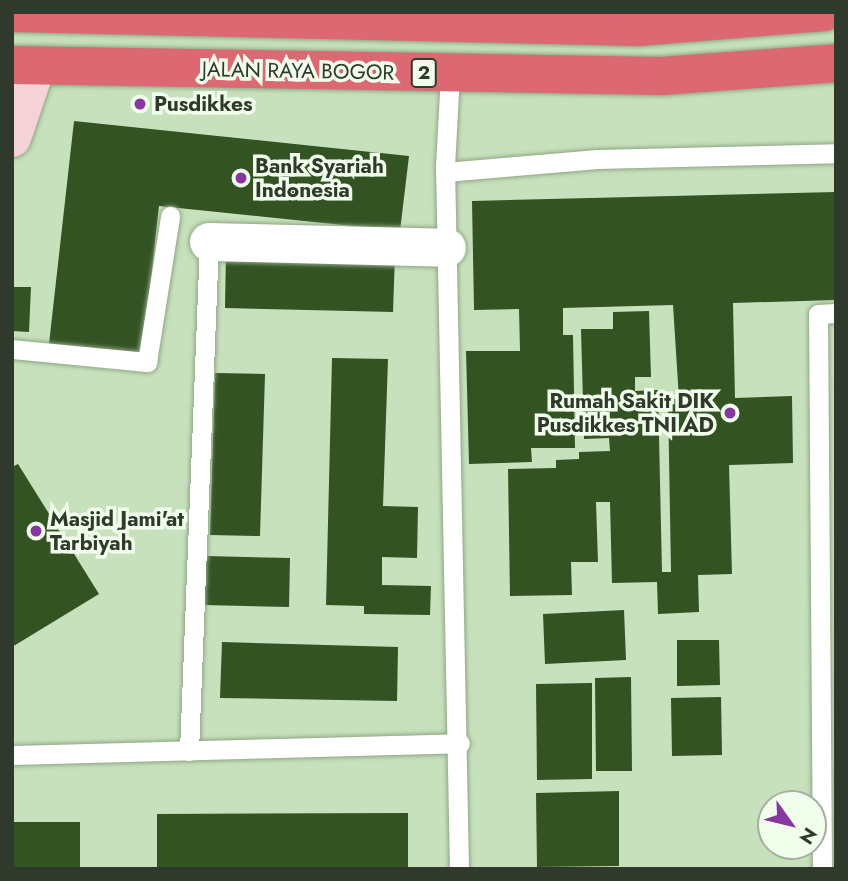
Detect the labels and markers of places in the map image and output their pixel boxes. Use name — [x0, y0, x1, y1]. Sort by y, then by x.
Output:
place label: Pusdikkes — [154, 91, 253, 117]
marker: Pusdikkes — [132, 96, 148, 112]
place label: Bank Syariah Indonesia — [255, 153, 384, 203]
marker: Bank Syariah Indonesia — [233, 170, 249, 186]
place label: Rumah Sakit DIK Pusdikkes TNI AD — [537, 388, 714, 438]
marker: Rumah Sakit DIK Pusdikkes TNI AD — [720, 403, 740, 423]
place label: Masjid Jami'at Tarbiyah — [50, 506, 184, 556]
marker: Masjid Jami'at Tarbiyah — [28, 523, 44, 539]

